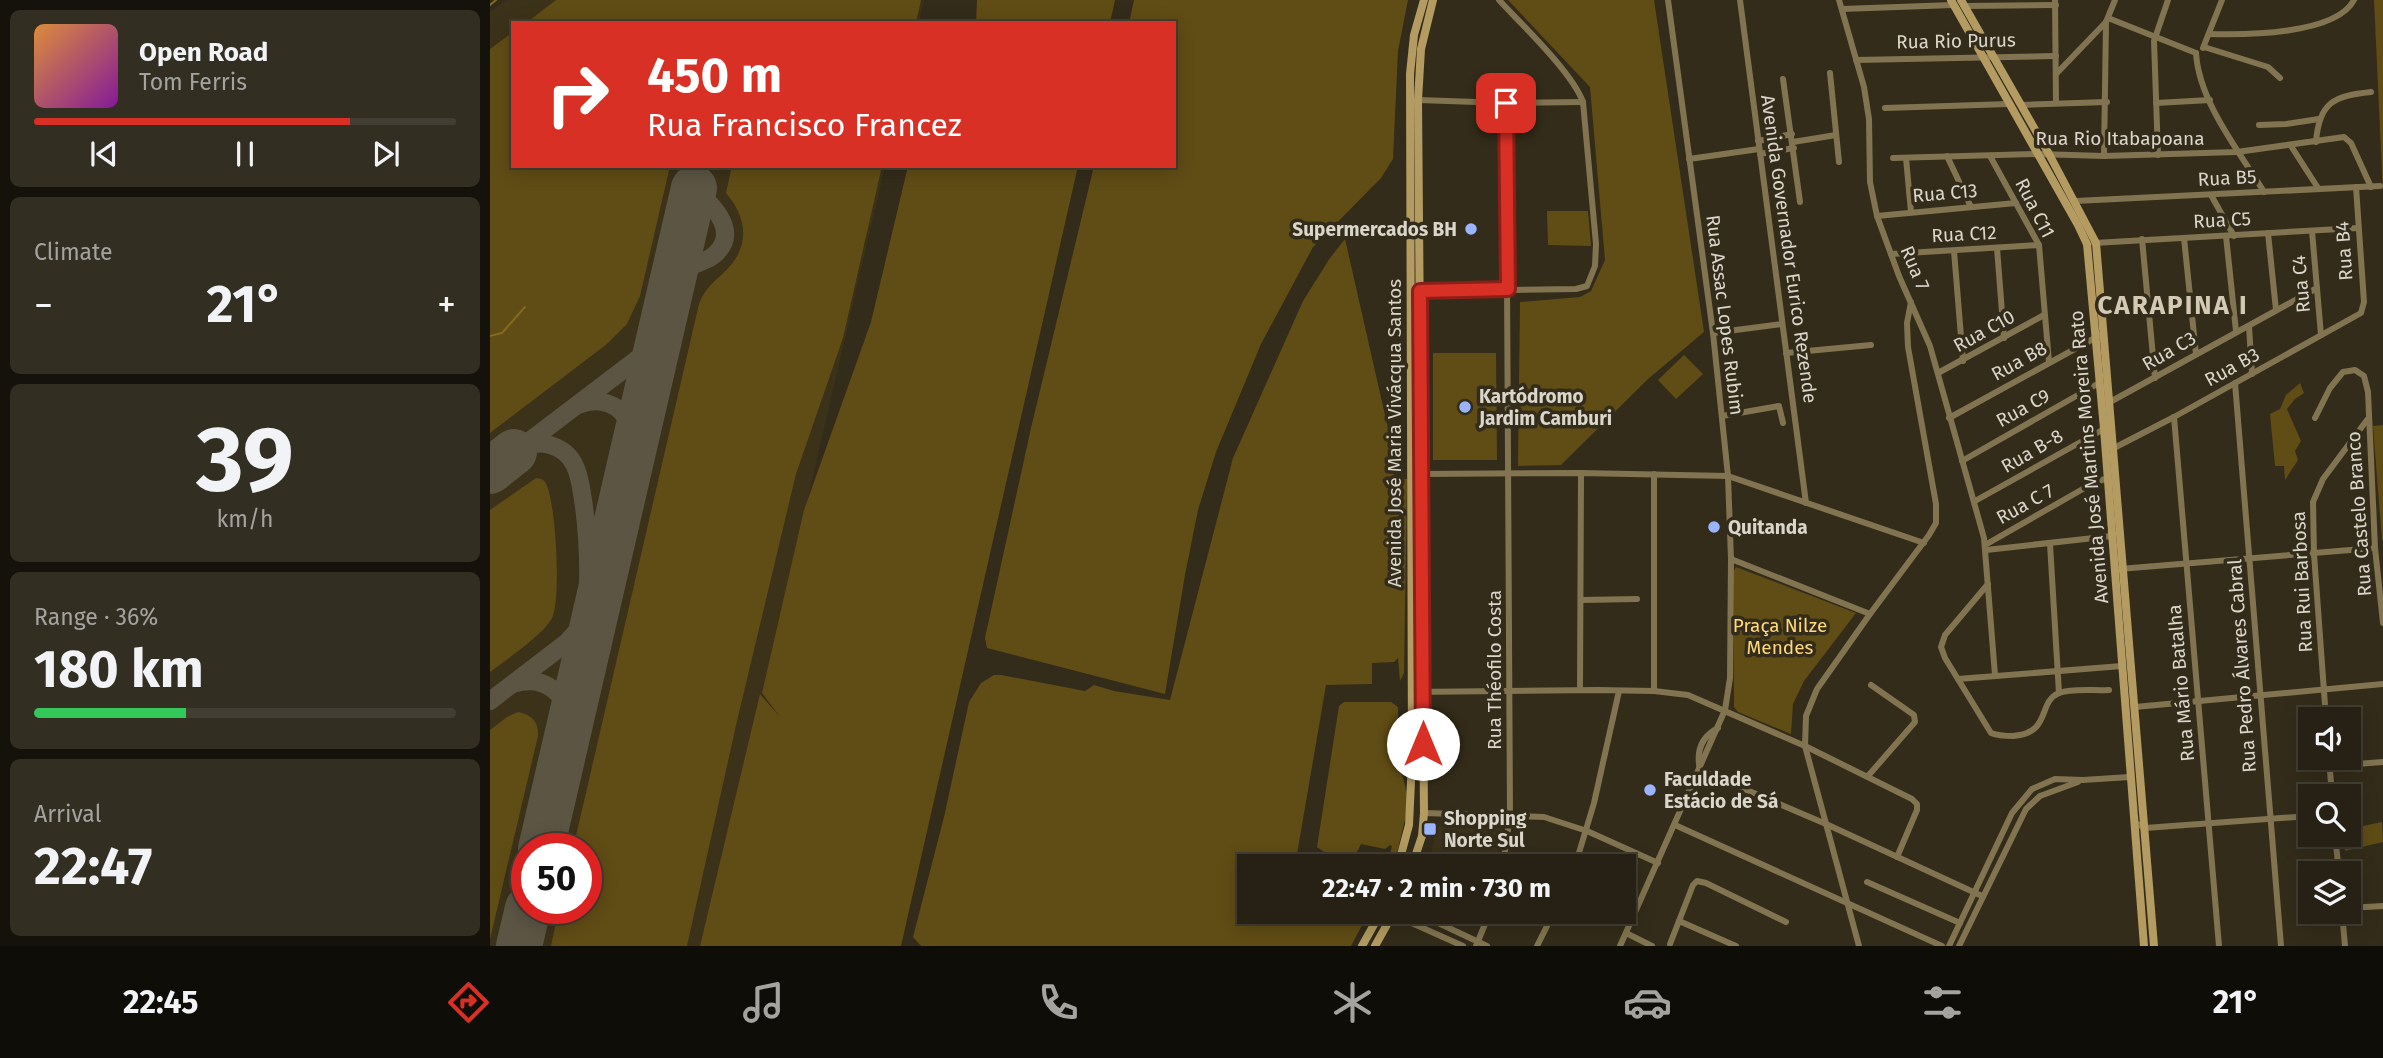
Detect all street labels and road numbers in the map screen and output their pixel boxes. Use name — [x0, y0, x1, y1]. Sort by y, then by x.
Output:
street label: Rua Rio Purus — [1896, 28, 2016, 54]
street label: Avenida Governador Eurico Rezende — [1756, 93, 1822, 405]
street label: Rua Rio Itabapoana — [2035, 127, 2205, 150]
street label: Rua B5 — [2197, 165, 2257, 191]
street label: Rua C11 — [2010, 174, 2060, 242]
street label: Rua C13 — [1911, 179, 1979, 207]
street label: Rua C5 — [2192, 207, 2252, 233]
street label: Rua Assac Lopes Rubim — [1701, 213, 1749, 417]
street label: Rua C12 — [1931, 221, 1997, 247]
street label: Rua B4 — [2330, 221, 2358, 281]
street label: Rua 7 — [1895, 242, 1935, 294]
street label: Rua C4 — [2287, 254, 2315, 314]
street label: Avenida José Maria Vivácqua Santos — [1383, 279, 1406, 587]
street label: Rua C10 — [1949, 305, 2019, 357]
street label: Avenida José Martins Moreira Rato — [2065, 309, 2113, 605]
street label: Rua C3 — [2138, 327, 2200, 375]
street label: Rua B8 — [1987, 336, 2051, 386]
street label: Rua B3 — [2201, 343, 2263, 391]
street label: Rua C9 — [1992, 384, 2054, 432]
street label: Rua B-8 — [1997, 424, 2067, 478]
street label: Rua Castelo Branco — [2342, 431, 2376, 597]
street label: Rua C 7 — [1992, 479, 2058, 529]
street label: Rua Rui Barbosa — [2287, 511, 2317, 653]
street label: Rua Pedro Álvares Cabral — [2223, 558, 2261, 774]
street label: Rua Théofilo Costa — [1483, 590, 1506, 750]
street label: Rua Mário Batalha — [2163, 603, 2199, 763]

